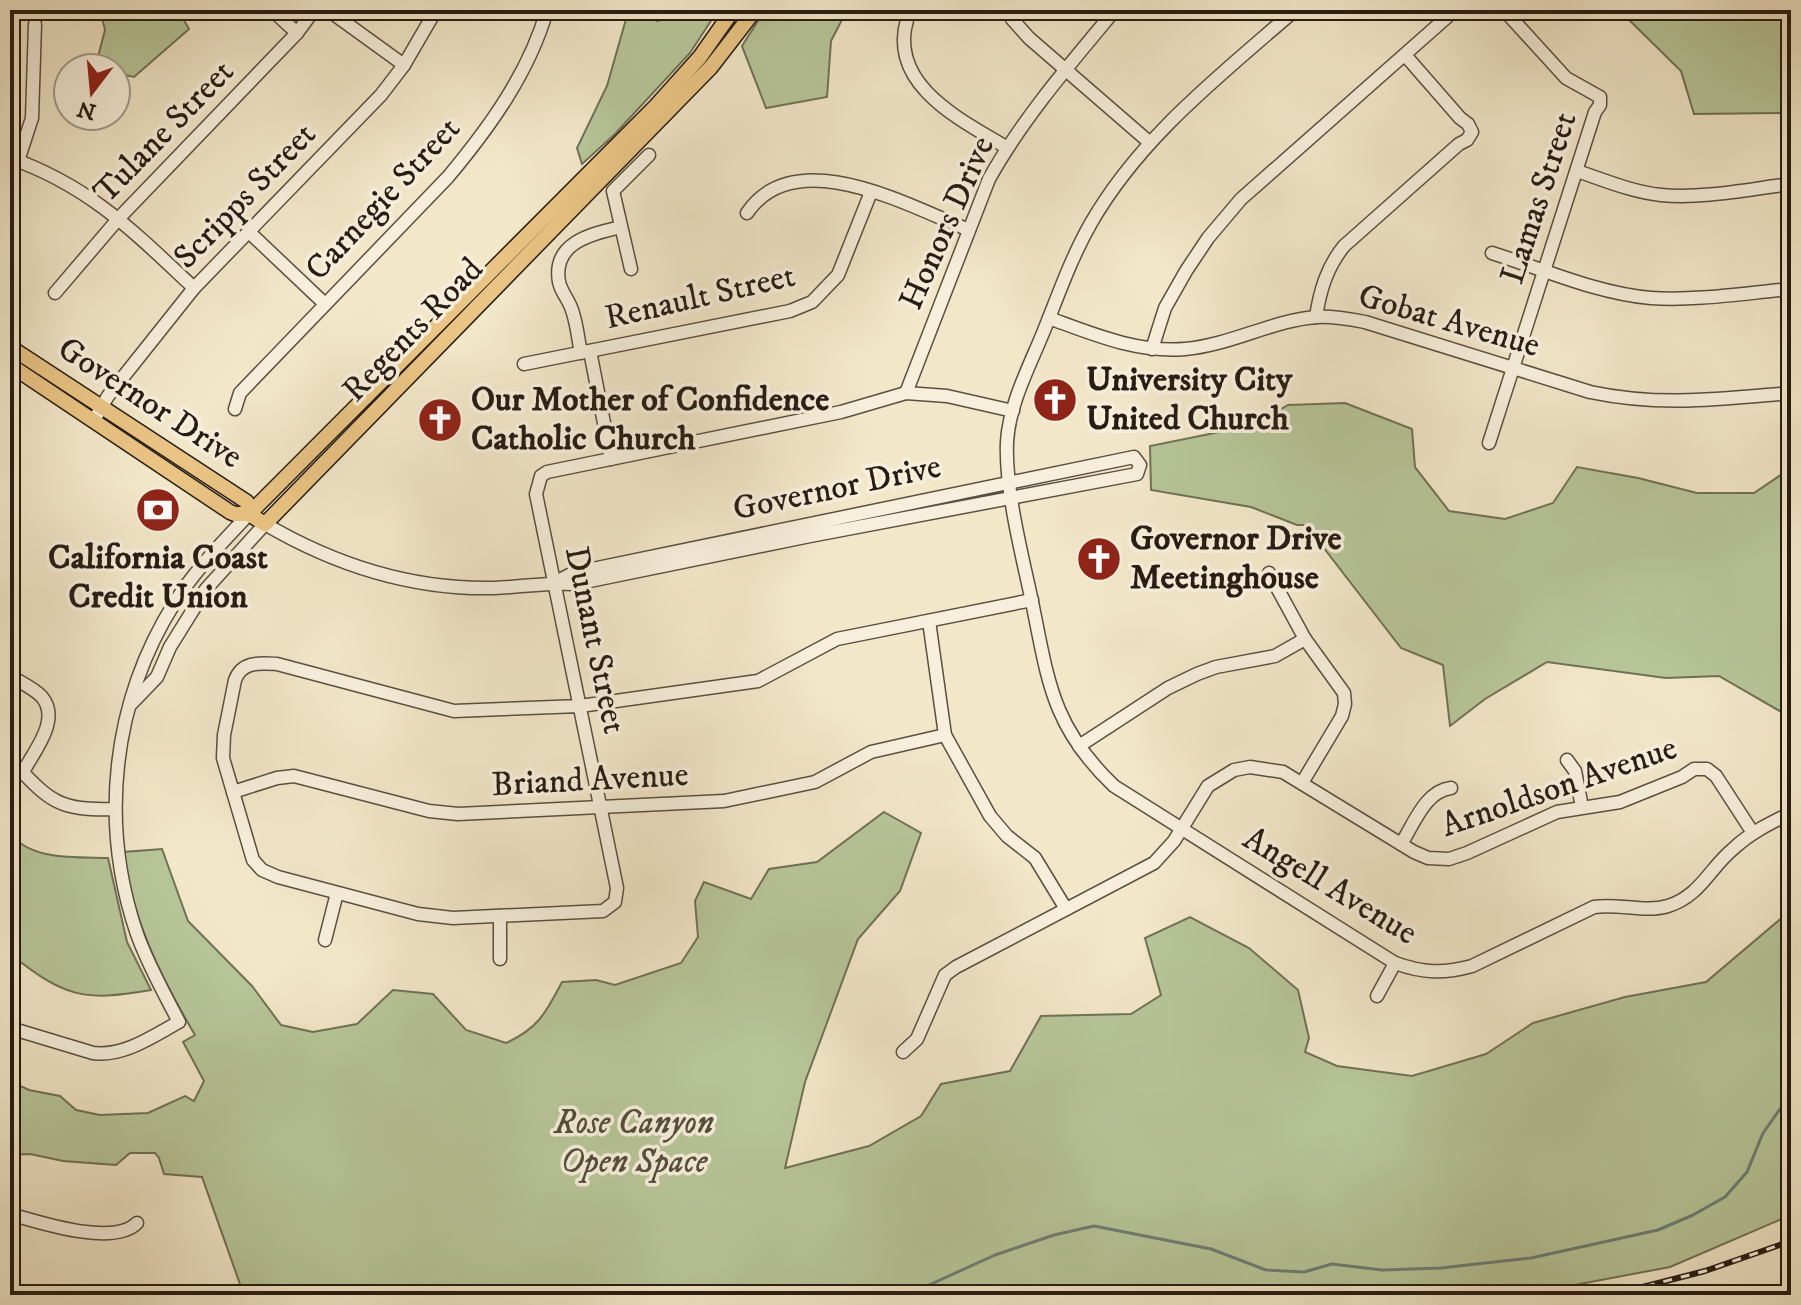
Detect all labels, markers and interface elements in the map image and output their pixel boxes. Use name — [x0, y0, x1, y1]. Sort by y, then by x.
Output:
street label: Tulane Street — [85, 51, 243, 213]
north arrow — [52, 52, 132, 132]
text: N — [74, 94, 99, 125]
street label: Lamas Street — [1492, 107, 1587, 289]
street label: Carnegie Street — [297, 108, 470, 290]
street label: Scripps Street — [165, 114, 325, 278]
street label: Honors Drive — [890, 130, 1004, 316]
street label: Regents Road — [334, 249, 492, 411]
street label: Renault Street — [601, 255, 799, 339]
street label: Gobat Avenue — [1353, 275, 1545, 367]
street label: Governor Drive — [50, 328, 250, 478]
place label: University City United Church — [1086, 359, 1293, 440]
church icon: University City United Church — [1031, 376, 1079, 424]
place label: Our Mother of Confidence Catholic Church — [471, 379, 829, 460]
church icon: Our Mother of Confidence Catholic Church — [416, 396, 464, 444]
street label: Governor Drive — [729, 445, 945, 531]
bank icon: California Coast Credit Union — [134, 486, 182, 534]
place label: Governor Drive Meetinghouse — [1130, 518, 1342, 599]
church icon: Governor Drive Meetinghouse — [1075, 535, 1123, 583]
place label: California Coast Credit Union — [48, 537, 268, 618]
street label: Dunant Street — [555, 543, 635, 737]
street label: Arnoldson Avenue — [1436, 727, 1682, 847]
street label: Briand Avenue — [490, 754, 690, 806]
street label: Angell Avenue — [1235, 818, 1425, 954]
park label: Rose Canyon Open Space — [553, 1102, 714, 1183]

